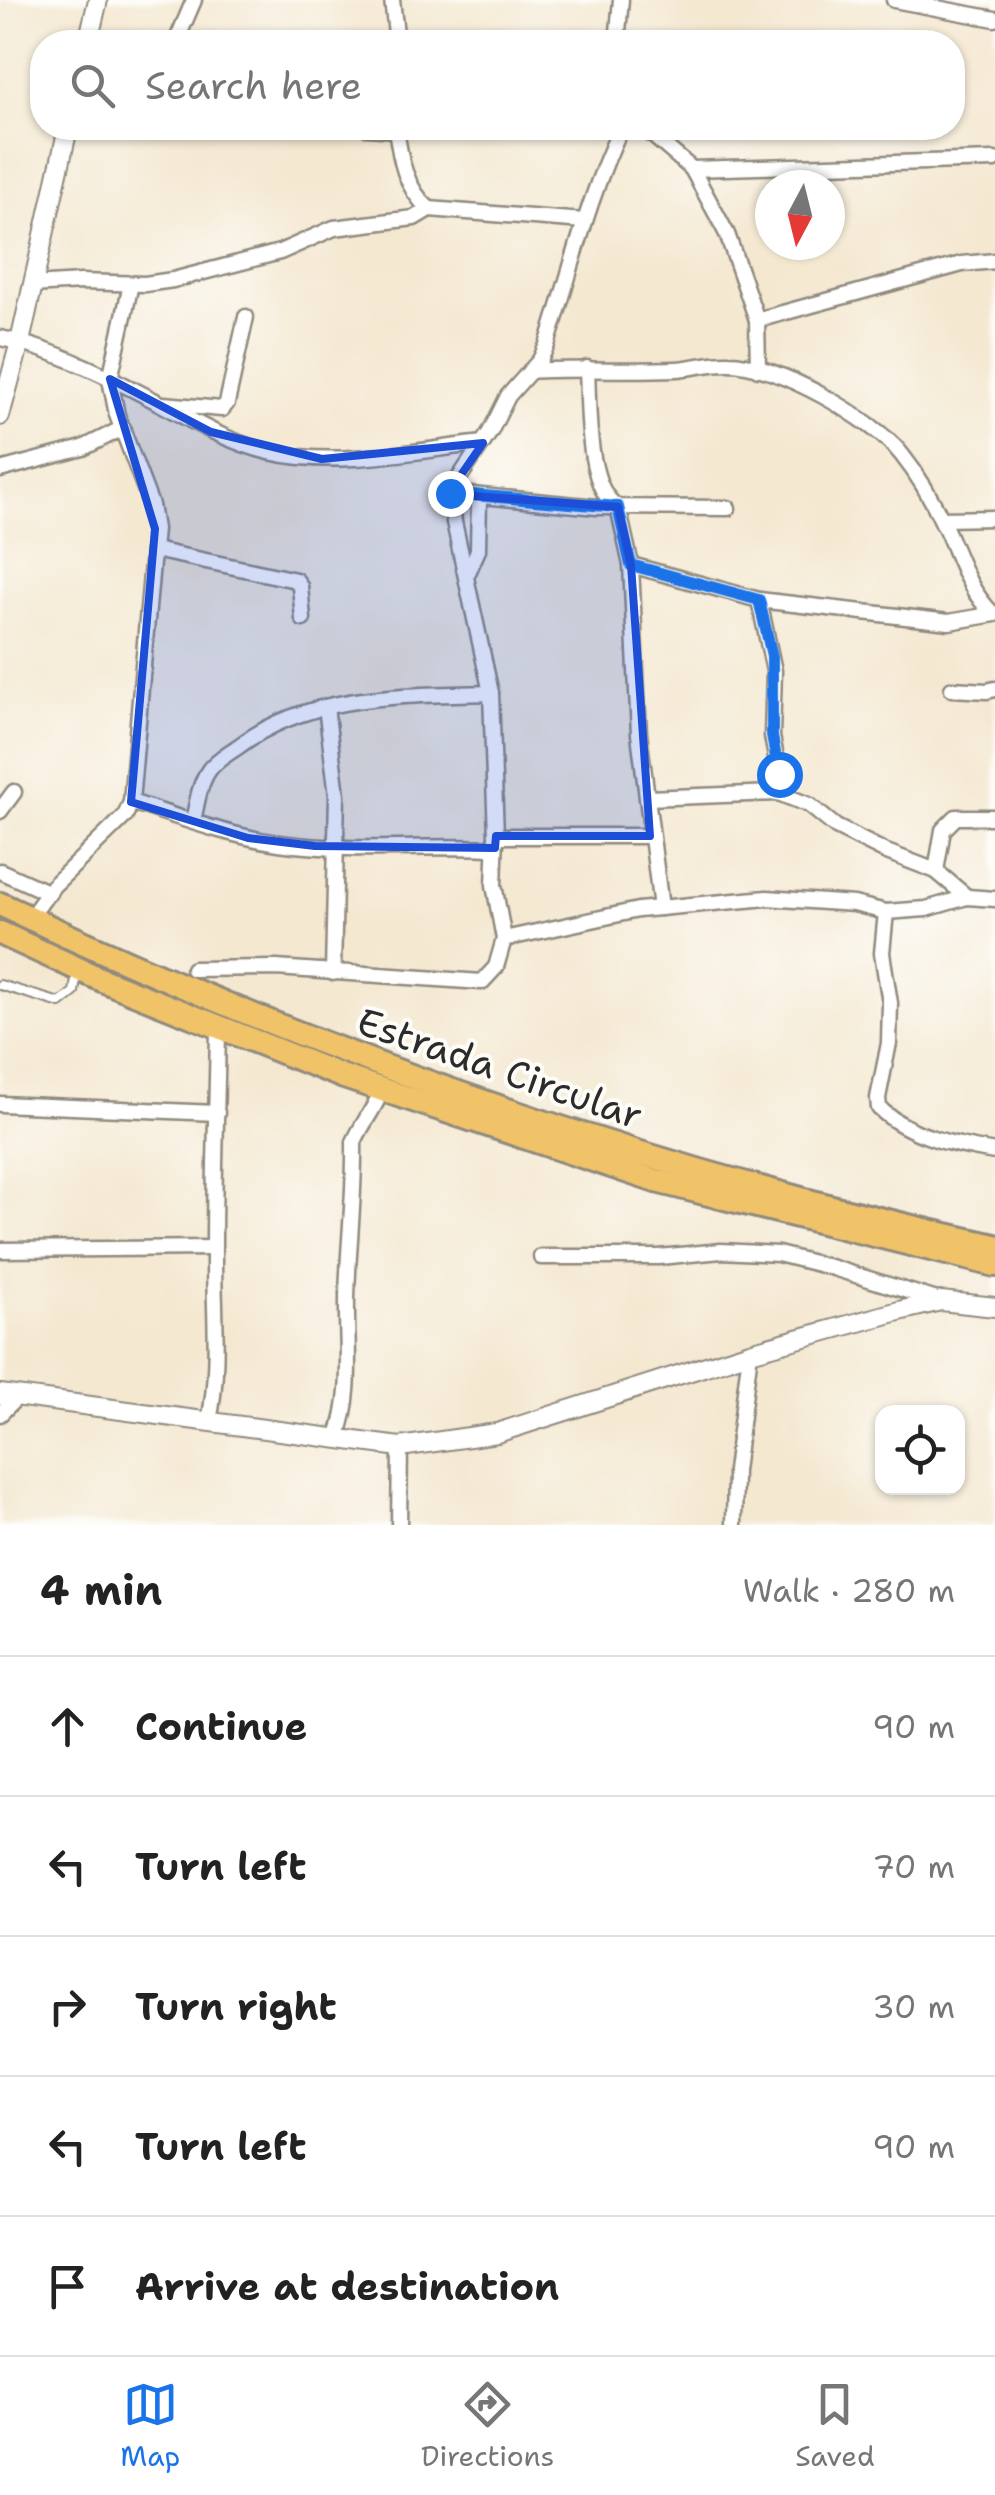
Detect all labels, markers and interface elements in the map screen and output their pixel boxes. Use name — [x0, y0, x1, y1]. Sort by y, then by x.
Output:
search box — [30, 30, 965, 140]
icon: search — [65, 58, 120, 113]
text: Search here — [145, 60, 362, 111]
north arrow — [755, 170, 845, 260]
route end — [428, 471, 474, 517]
route start — [757, 752, 803, 798]
street label: Estrada Circular — [351, 995, 649, 1141]
map controls — [875, 1405, 965, 1495]
button: locate — [875, 1405, 965, 1495]
text: 4 min — [40, 1562, 162, 1618]
text: Walk · 280 m — [743, 1569, 955, 1612]
icon: ahead — [40, 1699, 95, 1754]
text: Continue — [135, 1701, 307, 1752]
text: 90 m — [872, 1705, 955, 1748]
icon: left — [40, 1839, 95, 1894]
text: Turn left — [135, 1841, 307, 1892]
text: 70 m — [872, 1845, 955, 1888]
icon: right — [40, 1979, 95, 2034]
text: Turn right — [135, 1981, 337, 2032]
text: 30 m — [872, 1985, 955, 2028]
icon: left — [40, 2119, 95, 2174]
text: Turn left — [135, 2121, 307, 2172]
text: 90 m — [872, 2125, 955, 2168]
icon: arrive — [40, 2259, 95, 2314]
text: Arrive at destination — [135, 2261, 559, 2312]
tab: Map — [120, 2377, 180, 2475]
tab: Directions — [421, 2377, 554, 2475]
tab: Saved — [795, 2377, 875, 2475]

